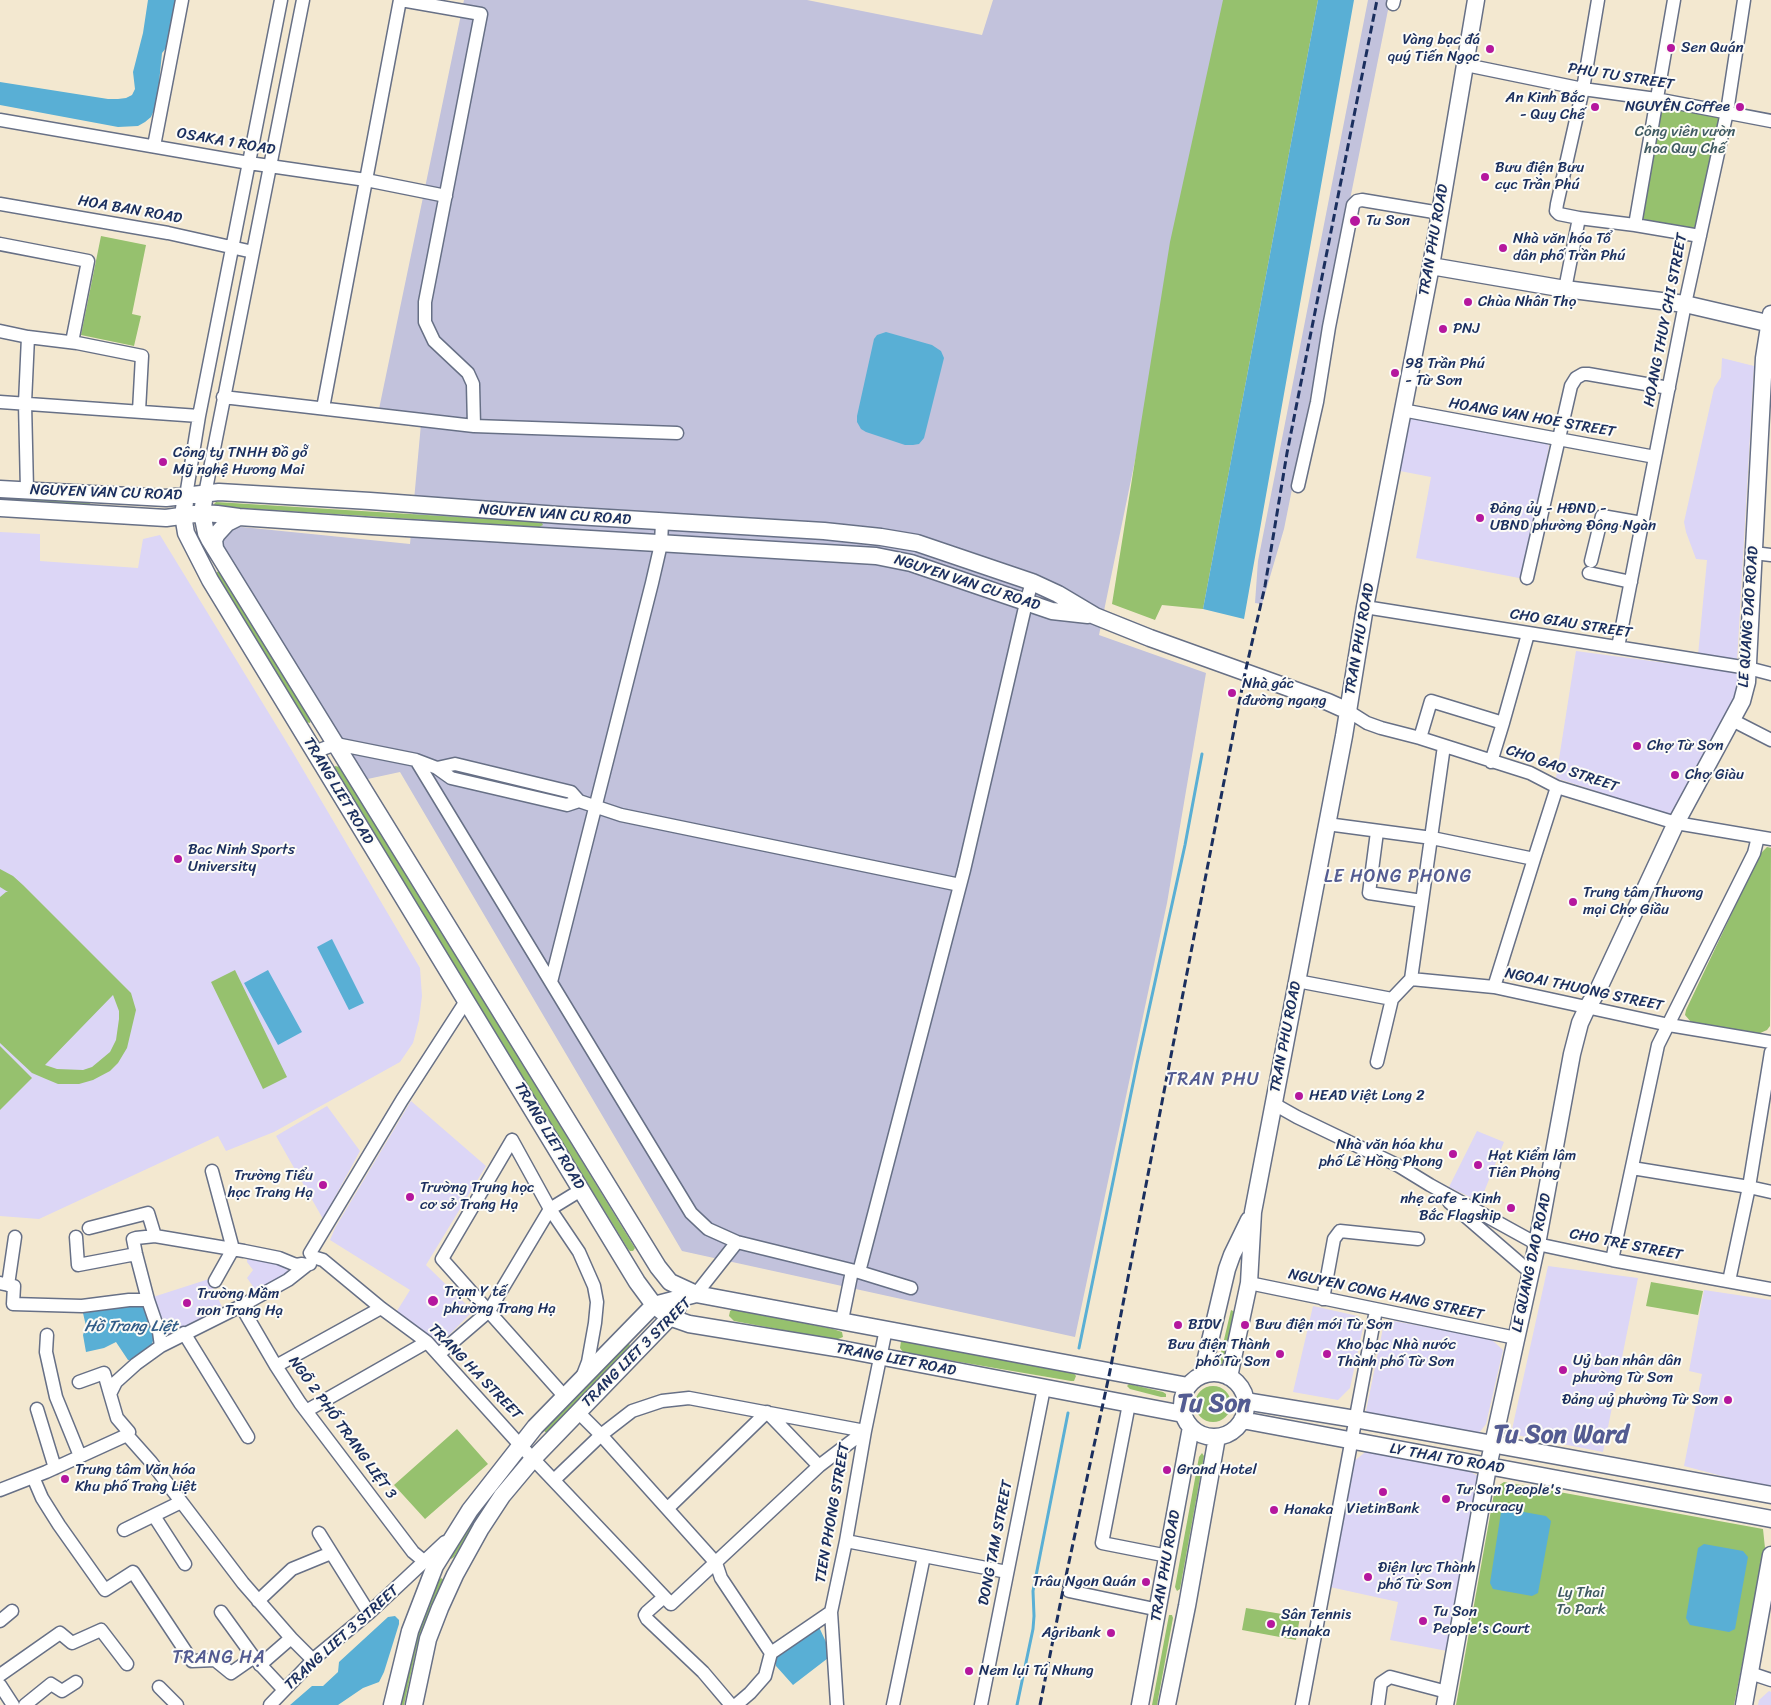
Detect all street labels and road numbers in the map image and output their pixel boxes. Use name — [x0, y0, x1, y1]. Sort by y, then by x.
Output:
street label: PHU TU STREET — [1567, 60, 1675, 94]
street label: OSAKA 1 ROAD — [175, 124, 277, 160]
street label: TRAN PHU ROAD — [1415, 183, 1453, 297]
street label: HOA BAN ROAD — [77, 192, 183, 228]
street label: HOANG THUY CHI STREET — [1640, 232, 1692, 408]
street label: HOANG VAN HOE STREET — [1447, 394, 1617, 442]
street label: NGUYEN VAN CU ROAD — [30, 481, 182, 505]
street label: NGUYEN VAN CU ROAD — [478, 501, 632, 529]
street label: LE QUANG DAO ROAD — [1735, 546, 1763, 688]
street label: NGUYEN VAN CU ROAD — [892, 551, 1042, 615]
street label: TRAN PHU ROAD — [1341, 582, 1379, 696]
street label: CHO GIAU STREET — [1509, 605, 1633, 643]
street label: TRANG LIET ROAD — [299, 734, 377, 848]
street label: CHO GAO STREET — [1503, 741, 1621, 797]
street label: NGOAI THUONG STREET — [1503, 964, 1665, 1016]
street label: TRAN PHU ROAD — [1266, 980, 1306, 1094]
street label: TRANG LIET ROAD — [510, 1079, 588, 1193]
street label: LE QUANG DAO ROAD — [1508, 1192, 1556, 1334]
street label: CHO TRE STREET — [1568, 1225, 1684, 1265]
street label: NGUYEN CONG HANG STREET — [1287, 1266, 1485, 1324]
street label: TRANG LIET 3 STREET — [578, 1294, 696, 1412]
street label: TRANG HA STREET — [425, 1320, 525, 1424]
street label: TRANG LIET ROAD — [835, 1340, 957, 1380]
street label: NGÕ 2 PHỐ TRANG LIỆT 3 — [284, 1353, 400, 1503]
street label: LY THAI TO ROAD — [1388, 1440, 1506, 1478]
street label: TIEN PHONG STREET — [812, 1442, 854, 1584]
street label: DONG TAM STREET — [975, 1479, 1017, 1607]
street label: TRAN PHU ROAD — [1147, 1509, 1185, 1623]
street label: TRANG LIET 3 STREET — [281, 1582, 403, 1694]

